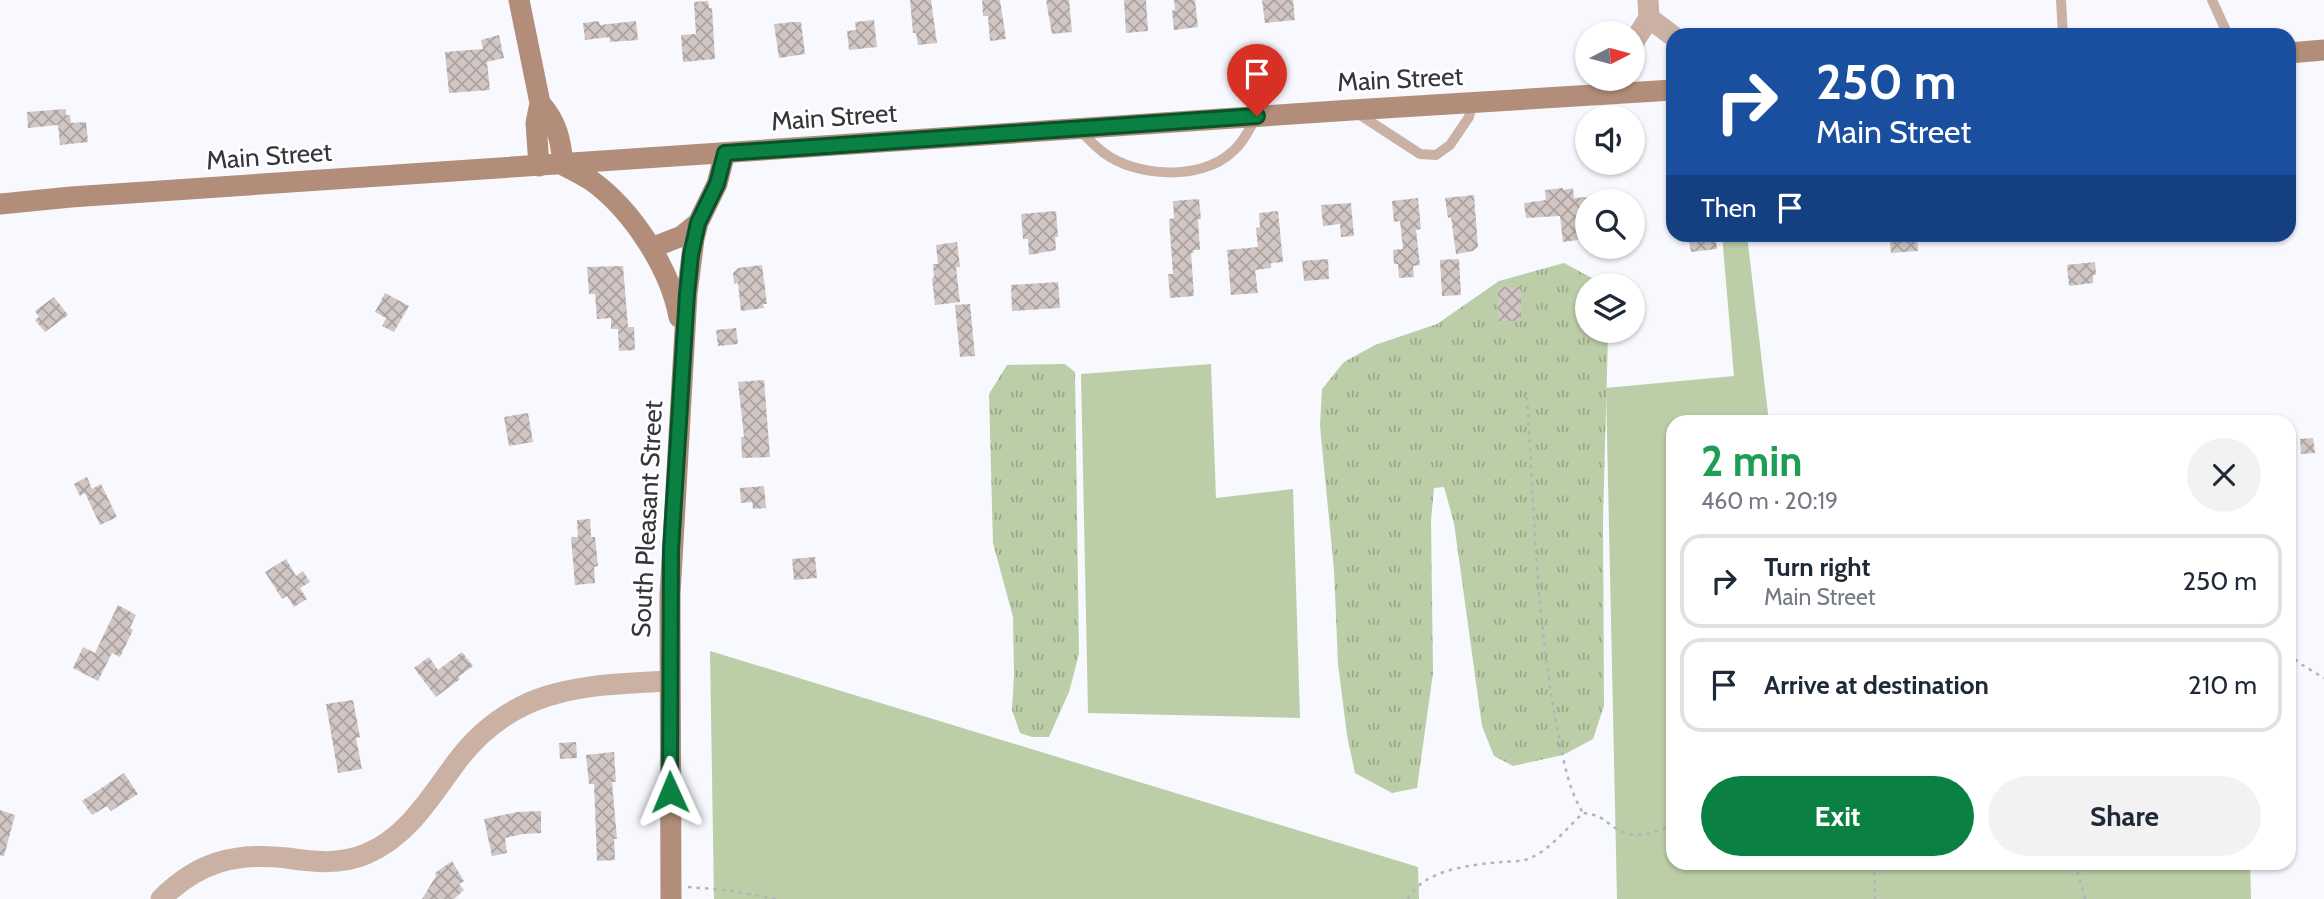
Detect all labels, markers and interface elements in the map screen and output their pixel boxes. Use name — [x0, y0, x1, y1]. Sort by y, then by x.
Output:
north arrow — [1575, 21, 1645, 91]
map controls — [1575, 21, 1645, 343]
pin — [1227, 44, 1287, 116]
text: 250 m — [1816, 52, 1956, 111]
icon: arrive — [1238, 55, 1276, 93]
icon: right — [1701, 56, 1792, 147]
street label: Main Street — [1336, 60, 1464, 98]
street label: Main Street — [770, 97, 898, 137]
button: sound — [1575, 105, 1645, 175]
text: Main Street — [1816, 112, 1971, 151]
street label: Main Street — [205, 136, 333, 176]
button: search — [1575, 189, 1645, 259]
icon: arrive — [1771, 189, 1809, 227]
text: Then — [1701, 192, 1757, 224]
button: layers — [1575, 273, 1645, 343]
street label: South Pleasant Street — [625, 399, 669, 638]
text: 2 min — [1701, 435, 1802, 487]
button: close — [2187, 438, 2261, 512]
text: 460 m · 20:19 — [1701, 487, 1838, 515]
text: Turn right — [1764, 551, 1870, 583]
icon: right — [1705, 562, 1743, 600]
text: 250 m — [2183, 565, 2257, 597]
text: Main Street — [1764, 583, 1876, 611]
icon: arrive — [1705, 666, 1743, 704]
text: Arrive at destination — [1764, 669, 1989, 701]
text: 210 m — [2188, 669, 2257, 701]
position arrow — [633, 755, 707, 829]
button: Exit — [1701, 776, 1974, 856]
button: Share — [1988, 776, 2261, 856]

